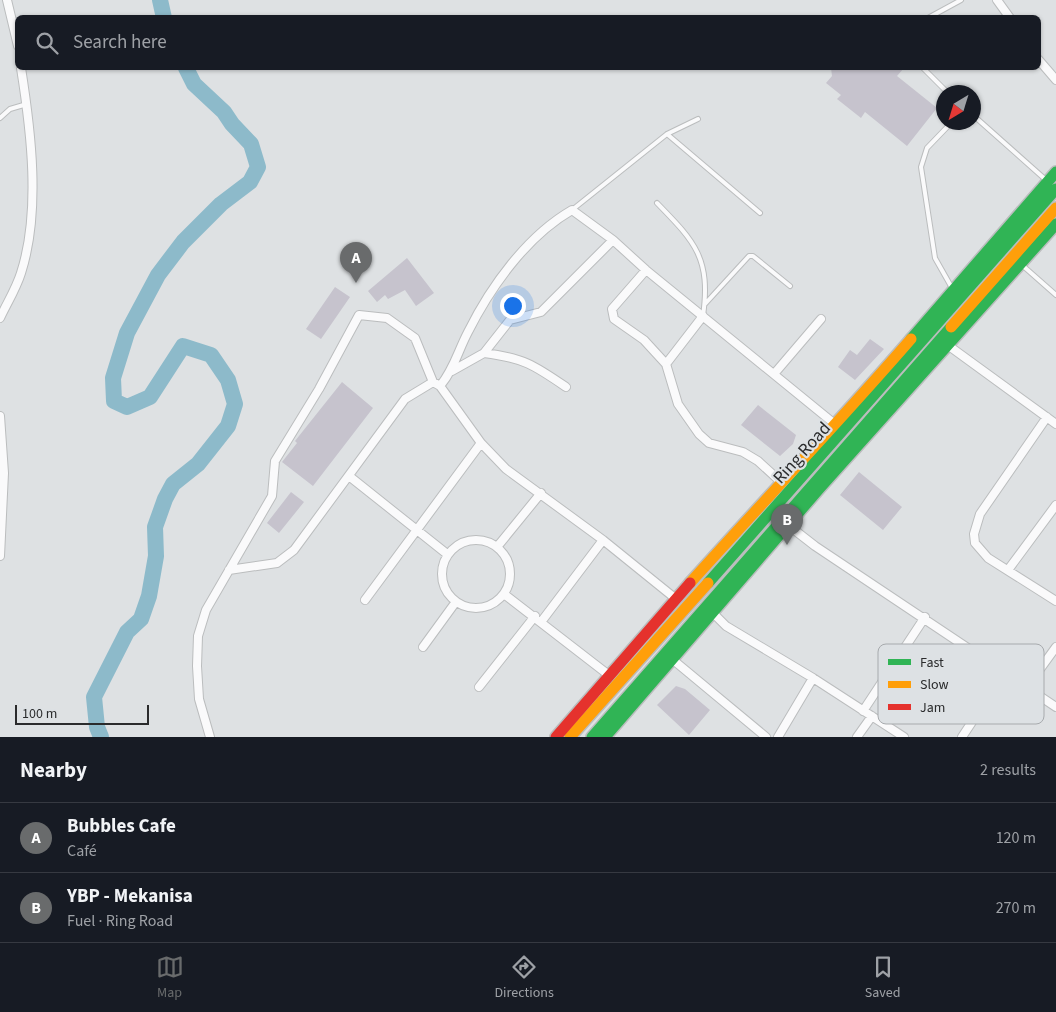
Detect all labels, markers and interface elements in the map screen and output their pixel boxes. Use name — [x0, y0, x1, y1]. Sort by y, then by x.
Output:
search box — [15, 15, 1041, 70]
icon: search — [33, 29, 61, 57]
text: Search here — [73, 29, 167, 56]
north arrow — [936, 85, 981, 130]
pin: A — [340, 242, 372, 283]
your location — [500, 293, 526, 319]
street label: Ring Road — [767, 416, 837, 490]
pin: B — [771, 504, 803, 545]
legend — [878, 644, 1044, 724]
text: Fast — [920, 653, 944, 673]
text: Slow — [920, 675, 949, 695]
text: Jam — [920, 698, 945, 718]
scale bar — [15, 702, 149, 725]
text: 100 m — [22, 704, 57, 724]
text: Nearby — [20, 755, 87, 785]
text: 2 results — [980, 759, 1036, 781]
text: Bubbles Cafe — [67, 813, 176, 840]
text: A — [31, 827, 41, 849]
text: 120 m — [996, 827, 1036, 849]
text: Café — [67, 840, 97, 862]
text: YBP - Mekanisa — [67, 883, 193, 910]
text: B — [31, 897, 41, 919]
text: 270 m — [996, 897, 1036, 919]
text: Fuel · Ring Road — [67, 910, 173, 932]
tab: Map — [156, 953, 184, 1003]
tab: Directions — [495, 953, 554, 1003]
tab: Saved — [865, 953, 900, 1003]

